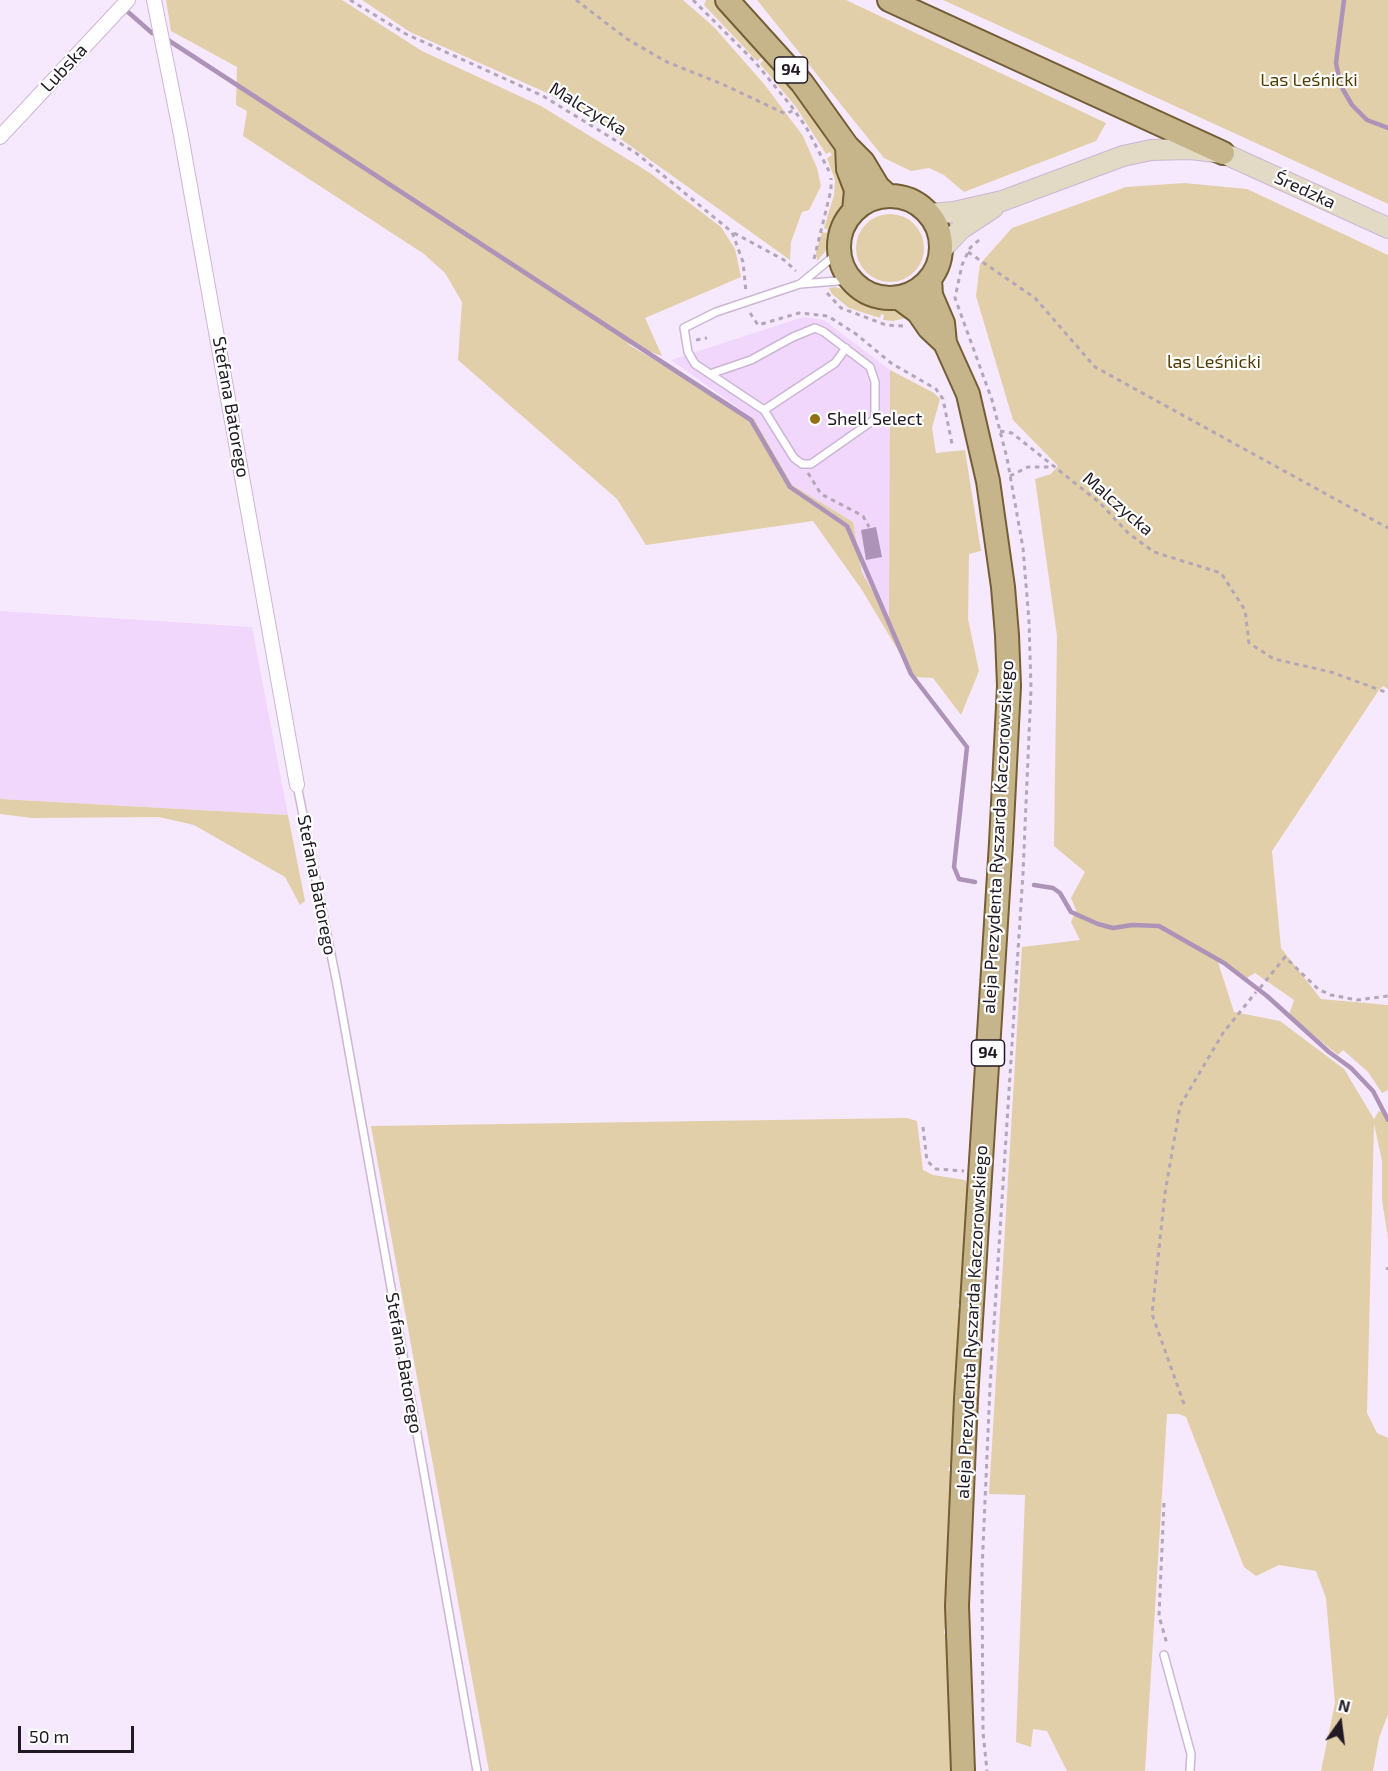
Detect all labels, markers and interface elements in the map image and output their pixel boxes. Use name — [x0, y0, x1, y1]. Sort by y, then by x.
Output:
street label: Lubska — [36, 39, 92, 97]
road number: 94 — [774, 57, 808, 83]
park label: Las Leśnicki — [1260, 69, 1358, 91]
street label: Malczycka — [545, 78, 631, 140]
street label: Średzka — [1271, 166, 1339, 214]
street label: Stefana Batorego — [208, 335, 254, 479]
park label: las Leśnicki — [1167, 351, 1261, 373]
place label: Shell Select — [827, 408, 922, 430]
marker: Shell Select — [808, 412, 822, 426]
street label: Malczycka — [1078, 468, 1158, 540]
street label: aleja Prezydenta Ryszarda Kaczorowskiego — [978, 660, 1018, 1014]
street label: Stefana Batorego — [293, 813, 341, 957]
road number: 94 — [972, 1040, 1004, 1066]
street label: aleja Prezydenta Ryszarda Kaczorowskiego — [952, 1145, 992, 1499]
street label: Stefana Batorego — [381, 1291, 427, 1435]
north arrow — [1310, 1693, 1370, 1753]
text: N — [1337, 1694, 1352, 1716]
scale bar — [21, 1714, 136, 1752]
text: 50 m — [29, 1725, 69, 1747]

